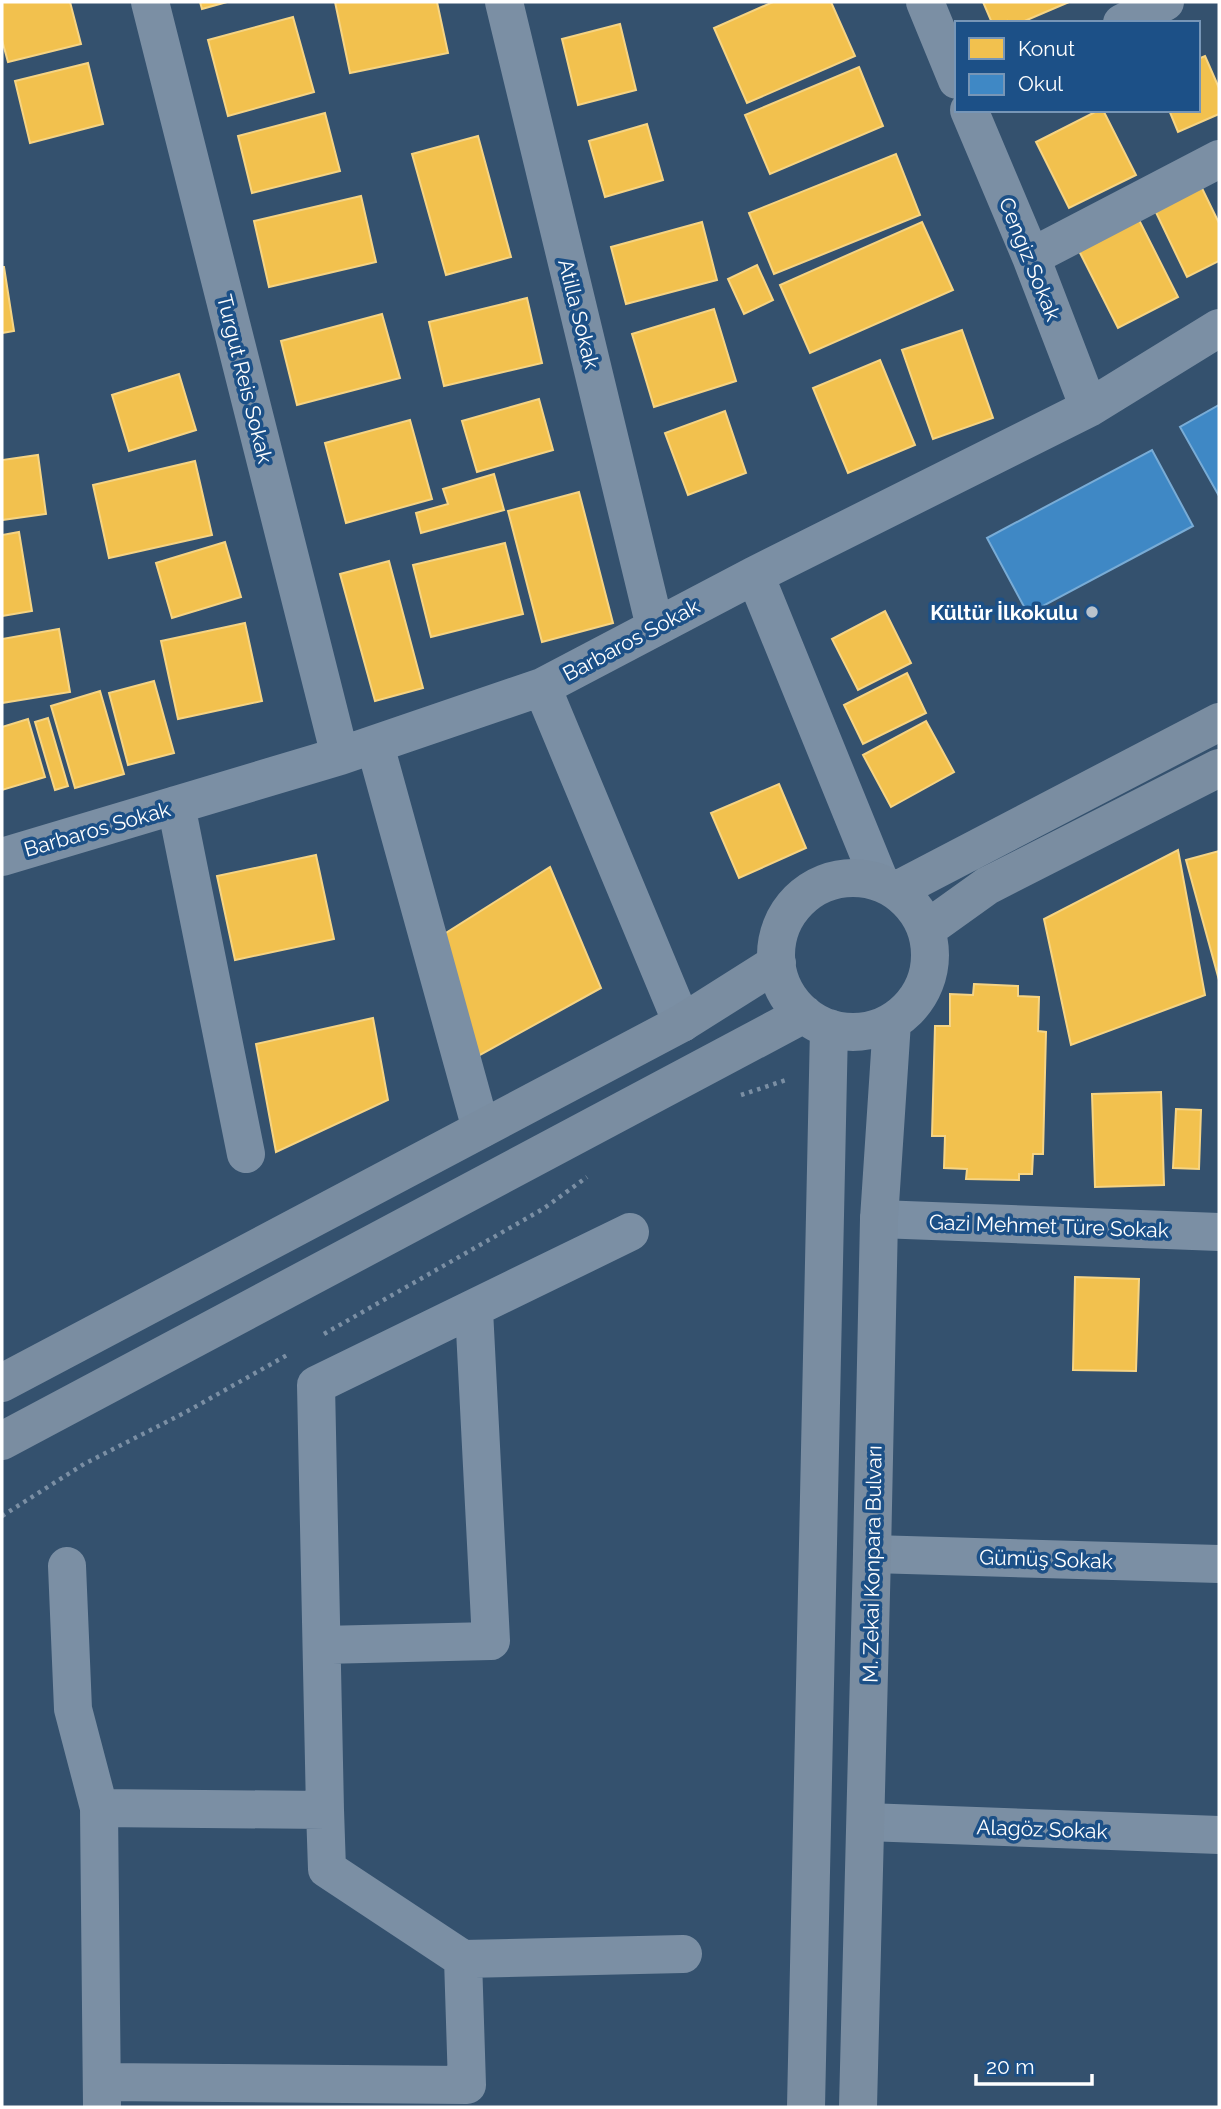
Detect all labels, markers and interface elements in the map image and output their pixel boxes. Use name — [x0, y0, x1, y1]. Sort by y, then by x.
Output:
legend — [955, 21, 1200, 112]
text: Konut — [1018, 36, 1075, 61]
text: Okul — [1018, 71, 1063, 96]
street label: Cengiz Sokak — [994, 194, 1066, 324]
street label: Atilla Sokak — [553, 256, 605, 372]
street label: Turgut Reis Sokak — [212, 292, 278, 466]
street label: Barbaros Sokak — [558, 593, 704, 687]
place label: Kültür İlkokulu — [930, 600, 1078, 625]
marker: Kültür İlkokulu — [1084, 604, 1100, 620]
street label: Barbaros Sokak — [21, 796, 173, 862]
street label: Gazi Mehmet Türe Sokak — [929, 1209, 1169, 1243]
street label: M. Zekai Konpara Bulvarı — [857, 1445, 887, 1683]
street label: Gümüş Sokak — [979, 1544, 1113, 1574]
street label: Alagöz Sokak — [976, 1814, 1108, 1844]
scale bar — [976, 2042, 1092, 2086]
text: 20 m — [986, 2054, 1034, 2079]

